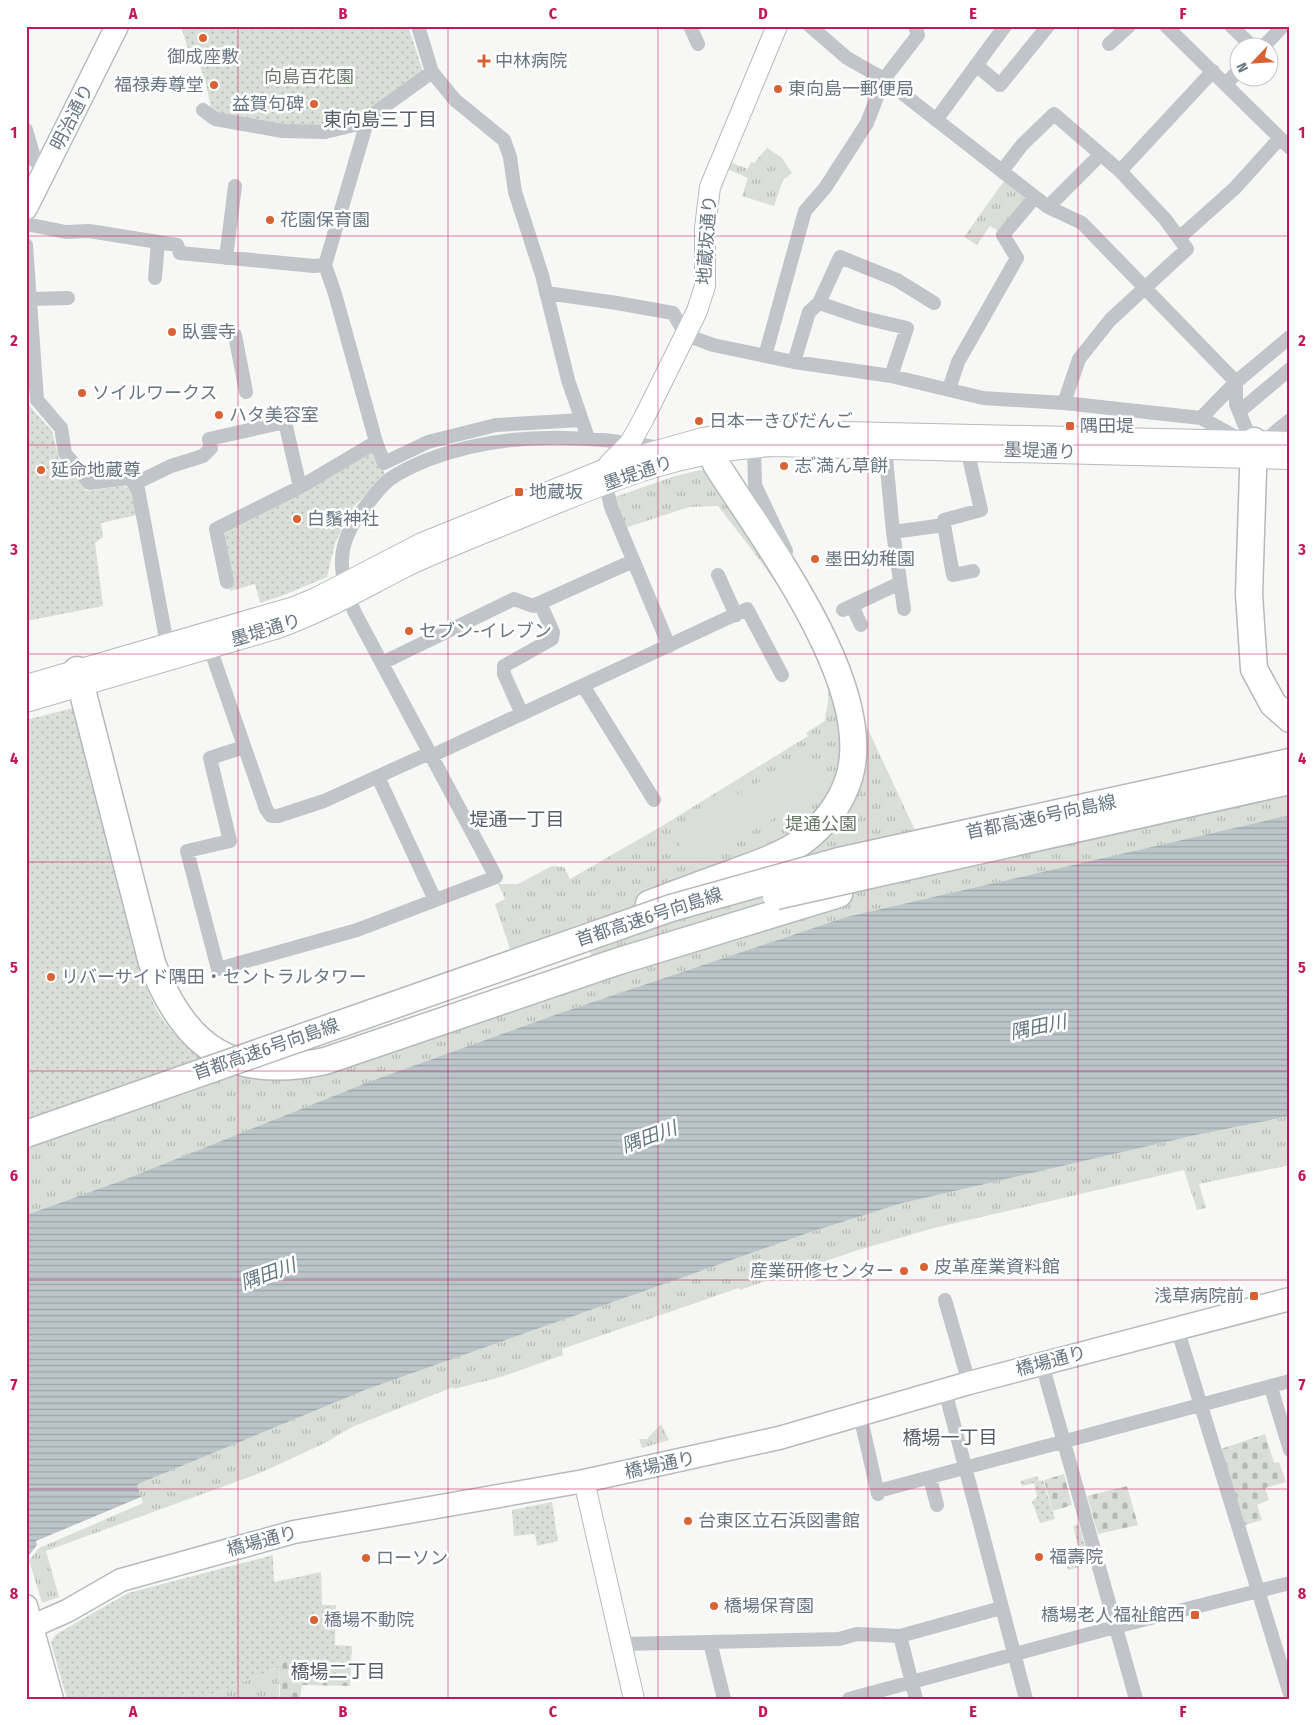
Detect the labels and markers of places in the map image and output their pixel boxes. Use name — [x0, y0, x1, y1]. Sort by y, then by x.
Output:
marker: 御成座敷 — [197, 32, 209, 44]
place label: 御成座敷 — [167, 46, 239, 68]
place label: 中林病院 — [495, 50, 567, 72]
marker: 中林病院 — [477, 54, 491, 68]
place label: 福禄寿尊堂 — [114, 74, 204, 96]
place label: 東向島一郵便局 — [788, 78, 914, 100]
marker: 福禄寿尊堂 — [208, 79, 220, 91]
marker: 東向島一郵便局 — [772, 83, 784, 95]
place label: 益賀句碑 — [232, 93, 304, 115]
marker: 益賀句碑 — [308, 98, 320, 110]
place label: 花園保育園 — [280, 209, 370, 231]
marker: 花園保育園 — [264, 214, 276, 226]
place label: 臥雲寺 — [182, 321, 236, 343]
marker: 臥雲寺 — [166, 326, 178, 338]
place label: ソイルワークス — [92, 382, 217, 404]
marker: ソイルワークス — [76, 387, 88, 399]
place label: ハタ美容室 — [229, 404, 319, 426]
marker: ハタ美容室 — [213, 409, 225, 421]
place label: 日本一きびだんご — [709, 410, 853, 432]
marker: 日本一きびだんご — [693, 415, 705, 427]
place label: 隅田堤 — [1080, 415, 1134, 437]
marker: 隅田堤 — [1064, 420, 1076, 432]
place label: 志 ゙満ん草餅 — [794, 455, 888, 477]
place label: 延命地蔵尊 — [51, 459, 141, 481]
marker: 志 ゙満ん草餅 — [778, 460, 790, 472]
marker: 延命地蔵尊 — [35, 464, 47, 476]
place label: 地蔵坂 — [529, 481, 583, 503]
marker: 地蔵坂 — [513, 486, 525, 498]
place label: 白鬚神社 — [307, 508, 379, 530]
marker: 白鬚神社 — [291, 513, 303, 525]
place label: 墨田幼稚園 — [825, 548, 915, 570]
marker: 墨田幼稚園 — [809, 553, 821, 565]
place label: セブン-イレブン — [419, 620, 552, 642]
marker: セブン-イレブン — [403, 625, 415, 637]
place label: リバーサイド隅田・セントラルタワー — [61, 966, 367, 988]
marker: リバーサイド隅田・セントラルタワー — [45, 971, 57, 983]
place label: 皮革産業資料館 — [934, 1256, 1060, 1278]
place label: 産業研修センター — [750, 1260, 894, 1282]
marker: 皮革産業資料館 — [918, 1261, 930, 1273]
marker: 産業研修センター — [898, 1265, 910, 1277]
place label: 浅草病院前 — [1154, 1285, 1244, 1307]
marker: 浅草病院前 — [1248, 1290, 1260, 1302]
place label: 台東区立石浜図書館 — [698, 1510, 860, 1532]
marker: 台東区立石浜図書館 — [682, 1515, 694, 1527]
place label: 福壽院 — [1049, 1546, 1103, 1568]
place label: ローソン — [376, 1547, 448, 1569]
marker: 福壽院 — [1033, 1551, 1045, 1563]
marker: ローソン — [360, 1552, 372, 1564]
place label: 橋場保育園 — [724, 1595, 814, 1617]
marker: 橋場保育園 — [708, 1600, 720, 1612]
place label: 橋場老人福祉館西 — [1041, 1604, 1185, 1626]
place label: 橋場不動院 — [324, 1609, 414, 1631]
marker: 橋場老人福祉館西 — [1189, 1609, 1201, 1621]
marker: 橋場不動院 — [308, 1614, 320, 1626]

